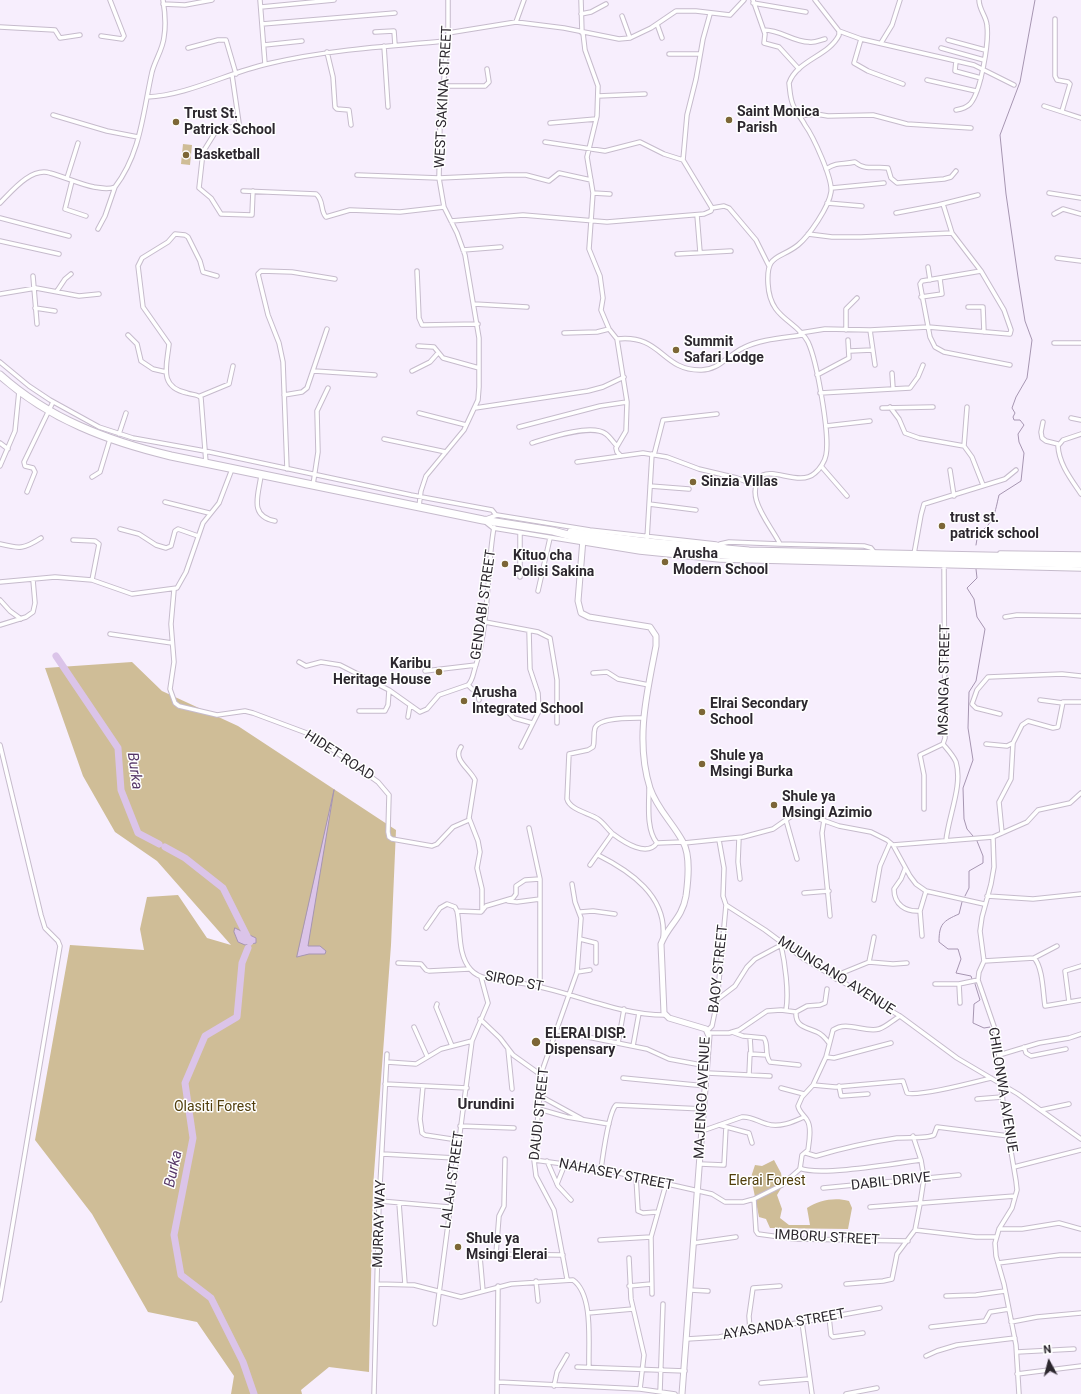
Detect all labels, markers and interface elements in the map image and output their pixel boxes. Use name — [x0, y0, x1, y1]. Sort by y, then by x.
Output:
street label: WEST SAKINA STREET — [432, 25, 456, 169]
place label: Saint Monica Parish — [737, 104, 819, 136]
place label: Trust St. Patrick School — [184, 106, 276, 138]
marker: Saint Monica Parish — [724, 115, 734, 125]
marker: Trust St. Patrick School — [171, 117, 181, 127]
place label: Basketball — [194, 147, 260, 163]
marker: Basketball — [181, 150, 191, 160]
place label: Summit Safari Lodge — [684, 334, 764, 366]
marker: Summit Safari Lodge — [671, 345, 681, 355]
place label: Sinzia Villas — [701, 474, 778, 490]
marker: Sinzia Villas — [688, 477, 698, 487]
place label: trust st. patrick school — [950, 510, 1039, 542]
marker: trust st. patrick school — [937, 521, 947, 531]
place label: Arusha Modern School — [673, 546, 768, 578]
place label: Kituo cha Polisi Sakina — [513, 548, 594, 580]
street label: GENDABI STREET — [468, 549, 500, 661]
marker: Arusha Modern School — [660, 557, 670, 567]
marker: Kituo cha Polisi Sakina — [500, 559, 510, 569]
street label: MSANGA STREET — [936, 624, 954, 736]
place label: Karibu Heritage House — [333, 656, 431, 688]
marker: Karibu Heritage House — [434, 667, 444, 677]
place label: Arusha Integrated School — [472, 685, 584, 718]
marker: Arusha Integrated School — [459, 696, 469, 706]
place label: Elrai Secondary School — [710, 696, 808, 728]
marker: Elrai Secondary School — [697, 707, 707, 717]
street label: HIDET ROAD — [301, 727, 377, 785]
place label: Shule ya Msingi Burka — [710, 748, 793, 780]
water label: Burka — [122, 751, 146, 791]
marker: Shule ya Msingi Burka — [697, 759, 707, 769]
place label: Shule ya Msingi Azimio — [782, 789, 872, 822]
marker: Shule ya Msingi Azimio — [769, 800, 779, 810]
street label: BAOY STREET — [706, 924, 732, 1014]
street label: MUUNGANO AVENUE — [774, 933, 898, 1019]
street label: SIROP ST — [483, 968, 545, 996]
place label: ELERAI DISP. Dispensary — [545, 1026, 627, 1058]
street label: CHILONWA AVENUE — [984, 1026, 1020, 1154]
marker: ELERAI DISP. Dispensary — [530, 1036, 542, 1048]
street label: MAJENGO AVENUE — [691, 1037, 715, 1159]
street label: DAUDI STREET — [527, 1067, 553, 1161]
district label: Urundini — [458, 1096, 514, 1114]
park label: Olasiti Forest — [174, 1099, 256, 1115]
street label: LALAJI STREET — [438, 1130, 468, 1230]
water label: Burka — [161, 1149, 187, 1189]
street label: NAHASEY STREET — [557, 1156, 675, 1194]
street label: DABIL DRIVE — [850, 1169, 932, 1195]
park label: Elerai Forest — [728, 1173, 806, 1189]
street label: MURRAY WAY — [370, 1180, 390, 1268]
street label: IMBORU STREET — [774, 1227, 880, 1249]
place label: Shule ya Msingi Elerai — [466, 1231, 547, 1264]
marker: Shule ya Msingi Elerai — [453, 1242, 463, 1252]
street label: AYASANDA STREET — [721, 1306, 847, 1344]
north arrow — [1029, 1342, 1069, 1382]
text: N — [1043, 1343, 1052, 1357]

